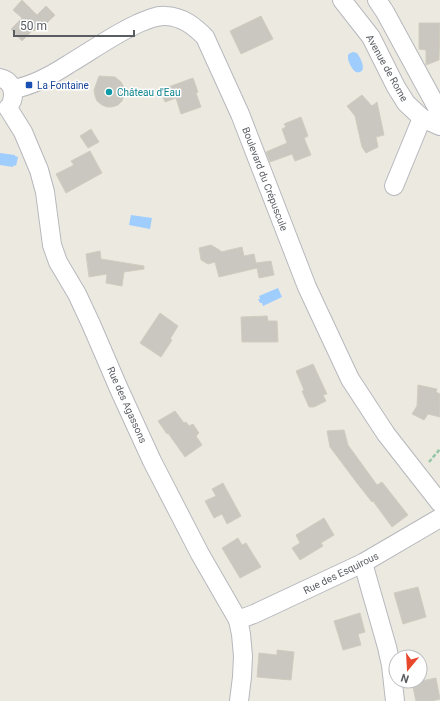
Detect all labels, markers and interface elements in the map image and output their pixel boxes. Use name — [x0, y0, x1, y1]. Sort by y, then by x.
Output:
scale bar — [14, 12, 134, 38]
text: 50 m — [20, 19, 47, 33]
street label: Avenue de Rome — [364, 33, 410, 103]
marker: La Fontaine — [24, 80, 34, 90]
place label: La Fontaine — [37, 80, 89, 91]
marker: Château d'Eau — [104, 87, 114, 97]
place label: Château d'Eau — [117, 87, 181, 98]
street label: Boulevard du Crépuscule — [240, 126, 290, 232]
street label: Rue des Agassons — [105, 365, 149, 445]
street label: Rue des Esquirous — [302, 550, 380, 596]
north arrow — [388, 649, 428, 689]
text: N — [399, 671, 411, 685]

